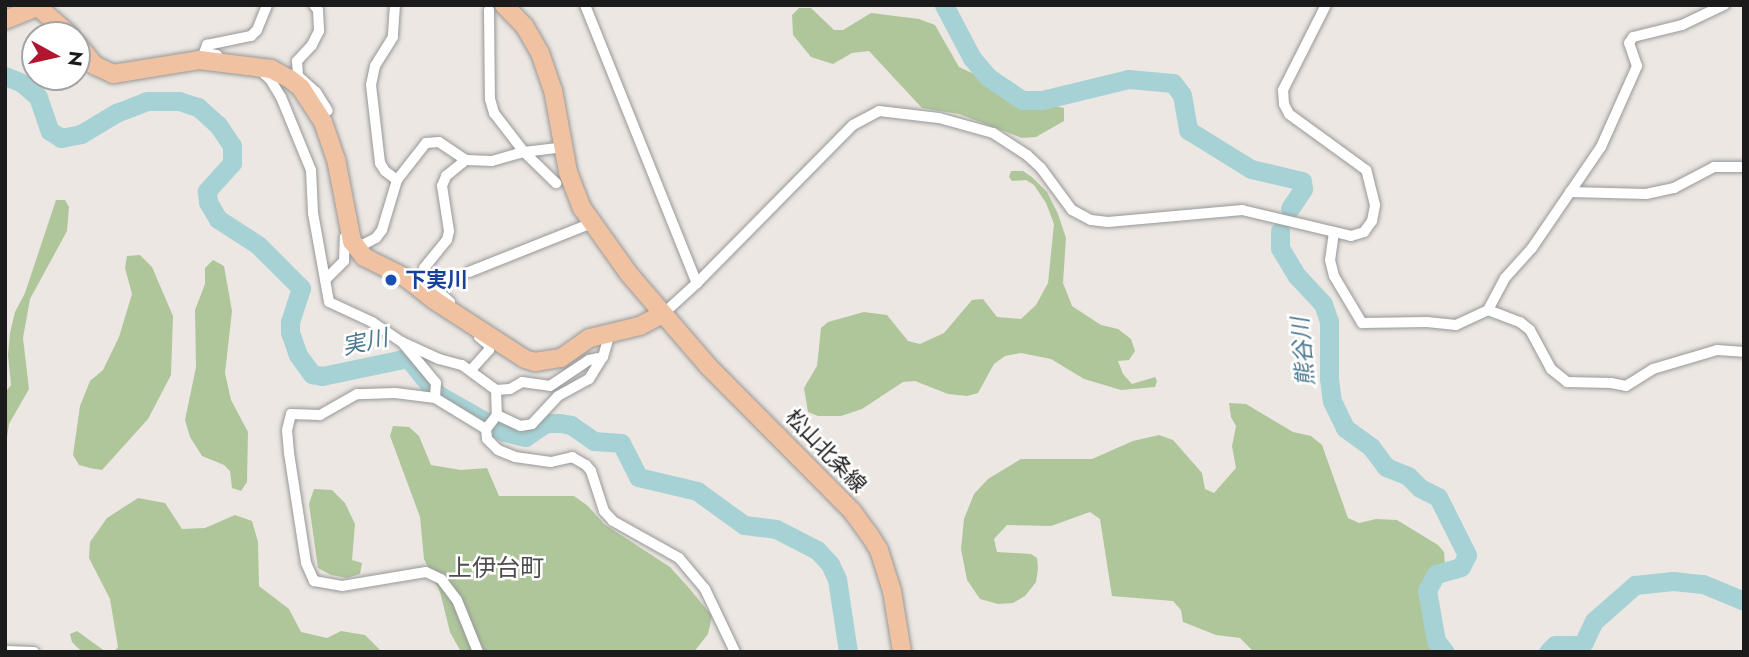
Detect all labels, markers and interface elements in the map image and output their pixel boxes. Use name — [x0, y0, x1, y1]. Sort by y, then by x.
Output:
north arrow — [21, 21, 91, 91]
text: N — [61, 49, 90, 68]
place label: 下実川 — [405, 267, 468, 293]
marker: 下実川 — [383, 272, 399, 288]
water label: 熊谷川 — [1286, 316, 1320, 388]
water label: 実川 — [340, 324, 390, 360]
street label: 松山北条線 — [780, 404, 872, 498]
district label: 上伊台町 — [448, 554, 544, 582]

